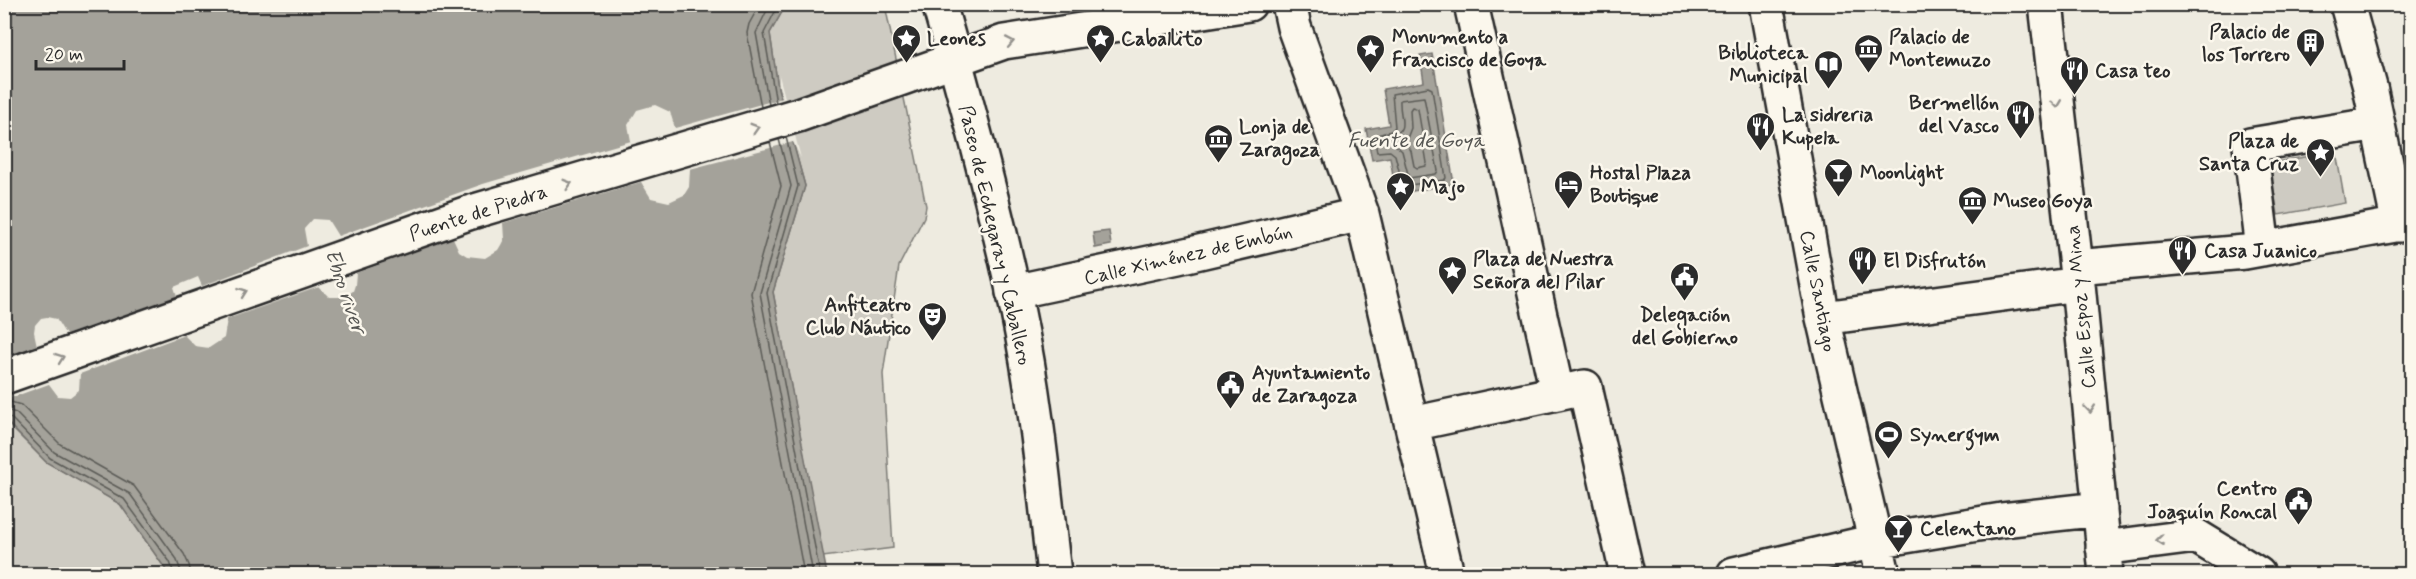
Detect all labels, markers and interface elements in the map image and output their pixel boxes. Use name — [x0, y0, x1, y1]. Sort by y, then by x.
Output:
place label: Palacio de los Torrero — [2202, 19, 2290, 69]
place icon: Leones — [890, 22, 922, 64]
place icon: Caballito — [1084, 22, 1116, 64]
place label: Monumento a Francisco de Goya — [1392, 24, 1547, 74]
place label: Palacio de Montemuzo — [1889, 24, 1991, 74]
place label: Leones — [927, 26, 986, 53]
place label: Caballito — [1121, 26, 1203, 53]
building icon: Palacio de los Torrero — [2295, 26, 2327, 68]
place icon: Monumento a Francisco de Goya — [1355, 32, 1387, 74]
museum icon: Palacio de Montemuzo — [1852, 32, 1884, 74]
scale bar — [36, 33, 124, 71]
one-way arrow — [1005, 36, 1015, 49]
place label: Biblioteca Municipal — [1718, 40, 1809, 90]
text: 20 m — [45, 43, 83, 67]
library icon: Biblioteca Municipal — [1813, 48, 1845, 90]
restaurant icon: Casa teo — [2058, 54, 2090, 96]
place label: Casa teo — [2095, 58, 2171, 85]
place label: Bermellón del Vasco — [1909, 90, 1999, 140]
restaurant icon: Bermellón del Vasco — [2004, 98, 2036, 140]
one-way arrow — [2051, 100, 2063, 109]
place label: La sidreria Kupela — [1782, 102, 1873, 152]
street label: Paseo de Echegaray y Caballero — [951, 103, 1038, 368]
restaurant icon: La sidreria Kupela — [1745, 110, 1777, 152]
place label: Lonja de Zaragoza — [1239, 114, 1320, 166]
museum icon: Lonja de Zaragoza — [1202, 122, 1234, 164]
one-way arrow — [749, 123, 760, 135]
water label: Fuente de Goya — [1347, 127, 1486, 155]
place label: Plaza de Santa Cruz — [2199, 128, 2300, 178]
place icon: Plaza de Santa Cruz — [2304, 136, 2336, 178]
bar icon: Moonlight — [1823, 156, 1855, 198]
place label: Hostal Plaza Boutique — [1590, 160, 1691, 210]
place label: Moonlight — [1860, 160, 1945, 187]
hotel icon: Hostal Plaza Boutique — [1553, 168, 1585, 210]
place icon: Majo — [1384, 170, 1416, 212]
place label: Majo — [1421, 174, 1465, 201]
street label: Puente de Piedra — [406, 178, 551, 249]
one-way arrow — [562, 179, 573, 191]
museum icon: Museo Goya — [1956, 184, 1988, 226]
place label: Museo Goya — [1993, 188, 2093, 215]
street label: Calle Ximénez de Embún — [1082, 218, 1295, 293]
street label: Calle Espoz y Mina — [2059, 224, 2104, 390]
street label: Calle Santiago — [1793, 228, 1843, 354]
restaurant icon: Casa Juanico — [2167, 234, 2199, 276]
place label: Casa Juanico — [2204, 238, 2317, 265]
restaurant icon: El Disfrutón — [1846, 244, 1878, 286]
water label: Ebro river — [318, 245, 374, 340]
place label: Plaza de Nuestra Señora del Pilar — [1473, 246, 1614, 296]
place label: El Disfrutón — [1883, 248, 1986, 275]
place icon: Plaza de Nuestra Señora del Pilar — [1436, 254, 1468, 296]
public building icon: Delegación del Gobierno — [1669, 260, 1701, 302]
one-way arrow — [237, 286, 248, 299]
place label: Anfiteatro Club Náutico — [805, 292, 911, 342]
theatre icon: Anfiteatro Club Náutico — [916, 300, 948, 342]
place label: Delegación del Gobierno — [1632, 302, 1738, 352]
one-way arrow — [54, 352, 65, 365]
place label: Ayuntamiento de Zaragoza — [1252, 360, 1370, 410]
public building icon: Ayuntamiento de Zaragoza — [1215, 368, 1247, 410]
one-way arrow — [2083, 404, 2096, 413]
sports icon: Synergym — [1873, 418, 1905, 460]
place label: Synergym — [1910, 422, 2000, 451]
place label: Centro Joaquín Roncal — [2147, 476, 2277, 526]
public building icon: Centro Joaquín Roncal — [2282, 484, 2314, 526]
bar icon: Celentano — [1883, 512, 1915, 554]
place label: Celentano — [1920, 516, 2017, 543]
one-way arrow — [2156, 533, 2165, 546]

